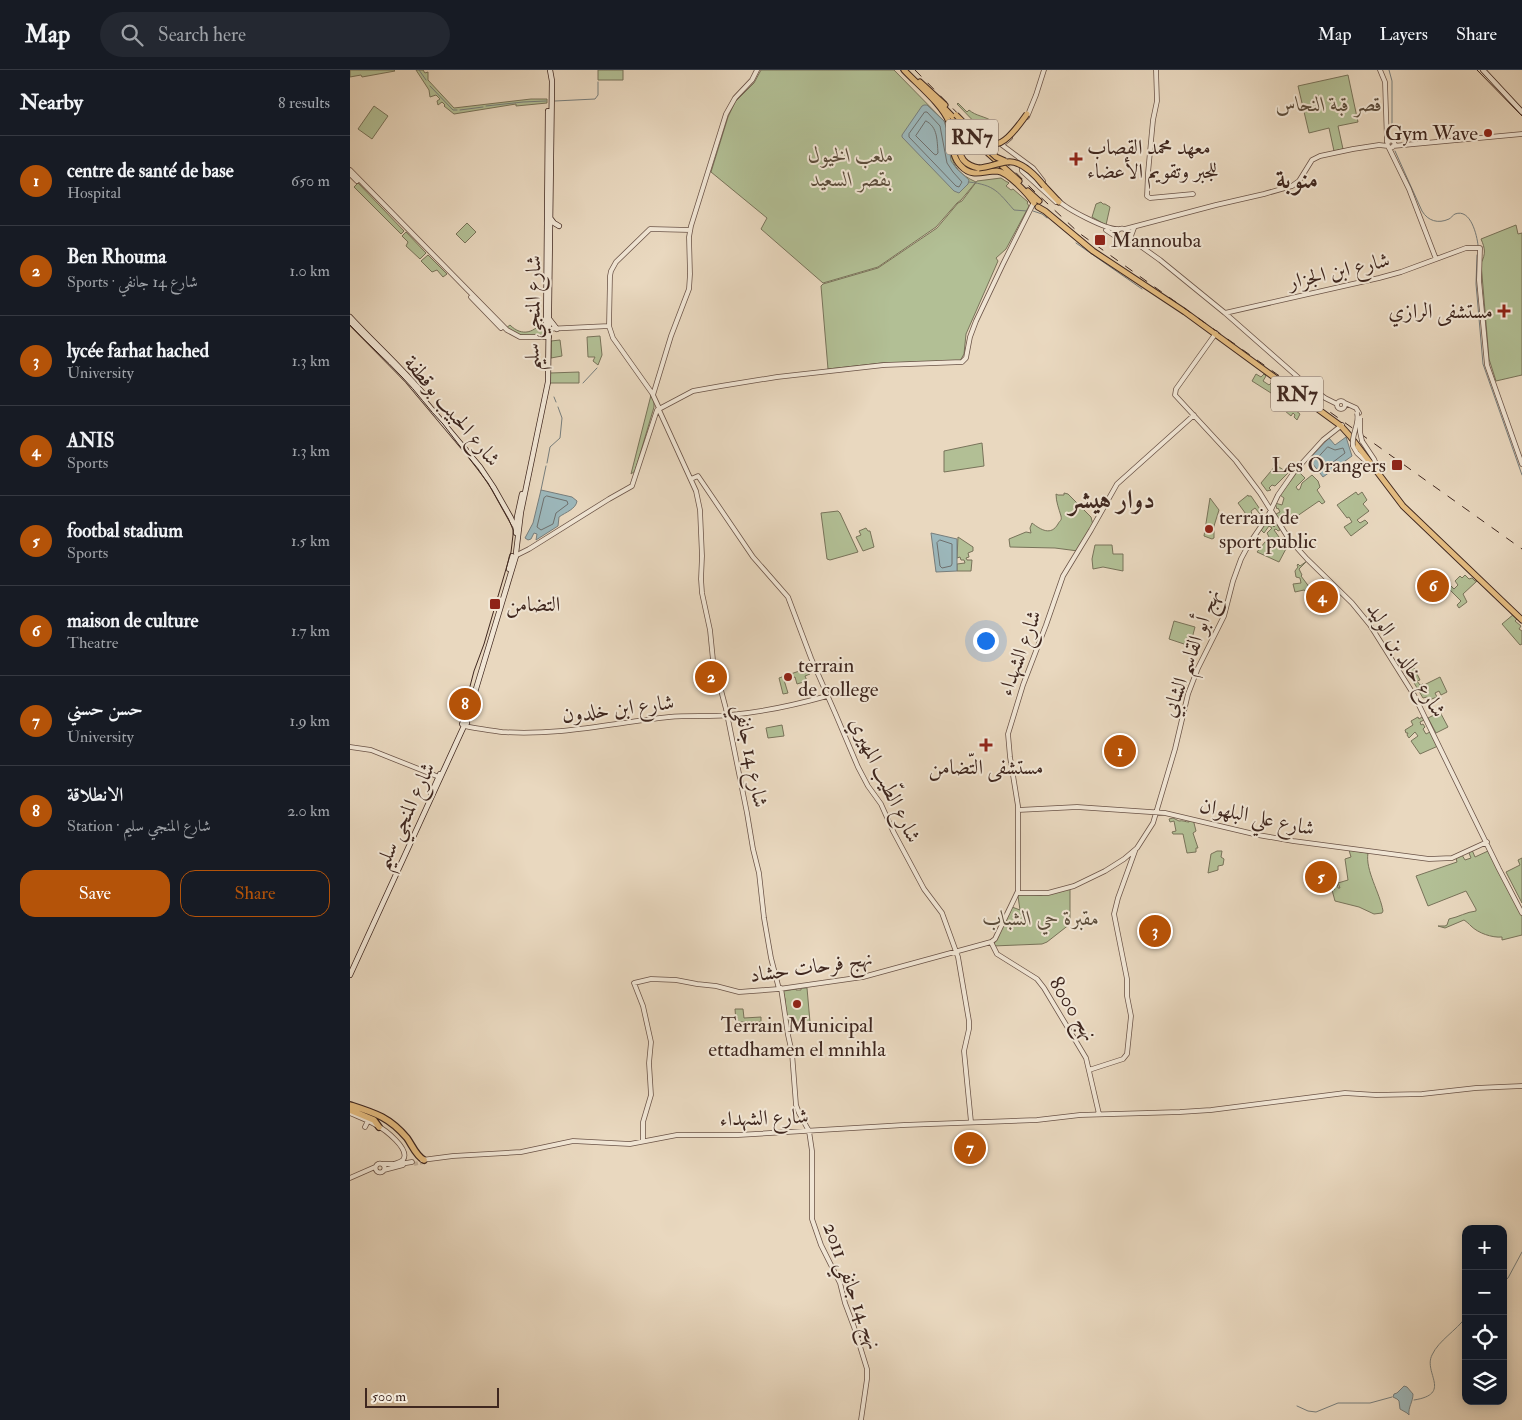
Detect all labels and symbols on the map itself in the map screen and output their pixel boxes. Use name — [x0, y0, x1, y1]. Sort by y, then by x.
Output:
park label: قصر قبة النحاس — [1276, 91, 1382, 118]
road number: RN7 — [946, 120, 998, 154]
place label: Gym Wave — [1385, 120, 1478, 147]
marker: Gym Wave — [1482, 127, 1494, 139]
place label: معهد محمد القصاب للجبر وتقويم الأعضاء — [1087, 134, 1218, 189]
park label: ملعب الخيول بقصر السعيد — [808, 142, 894, 193]
marker: معهد محمد القصاب للجبر وتقويم الأعضاء — [1069, 152, 1083, 166]
district label: منوبة — [1276, 164, 1318, 196]
place label: Mannouba — [1111, 227, 1202, 254]
marker: Mannouba — [1093, 233, 1107, 247]
street label: شارع ابن الجزار — [1284, 246, 1393, 300]
street label: شارع المنجي سليم — [518, 255, 555, 371]
place label: مستشفى الرازي — [1388, 298, 1493, 327]
marker: مستشفى الرازي — [1497, 304, 1511, 318]
street label: شارع الحبيب بوقطفة — [395, 350, 506, 475]
road number: RN7 — [1271, 376, 1323, 412]
place label: Les Orangers — [1272, 452, 1386, 479]
marker: Les Orangers — [1390, 458, 1404, 472]
district label: دوار هيشر — [1066, 484, 1155, 517]
place label: terrain de sport public — [1219, 504, 1317, 555]
marker: terrain de sport public — [1203, 523, 1215, 535]
pin: 6 — [1417, 567, 1449, 605]
pin: 4 — [1306, 578, 1338, 616]
street label: نهج أبو القاسم الشابي — [1153, 585, 1233, 723]
place label: التضامن — [506, 591, 560, 618]
marker: التضامن — [488, 597, 502, 611]
street label: شارع خالد بن الوليد — [1357, 598, 1452, 725]
street label: شارع الشهداء — [992, 606, 1052, 701]
your location — [973, 628, 999, 654]
place label: terrain de college — [798, 652, 879, 703]
pin: 2 — [695, 658, 727, 696]
marker: terrain de college — [782, 671, 794, 683]
pin: 8 — [449, 685, 481, 723]
street label: شارع ابن خلدون — [560, 689, 676, 733]
street label: شارع 14 جانفي — [722, 702, 774, 811]
street label: شارع الطّيب المهيري — [839, 712, 929, 849]
pin: 1 — [1104, 732, 1136, 770]
marker: مستشفى التّضامن — [979, 738, 993, 752]
place label: مستشفى التّضامن — [929, 752, 1043, 782]
street label: شارع المنجي سليم — [368, 758, 448, 877]
street label: شارع علي البلهوان — [1196, 792, 1317, 848]
pin: 5 — [1305, 858, 1337, 896]
park label: مقبرة حي الشباب — [983, 905, 1099, 935]
pin: 3 — [1139, 912, 1171, 950]
street label: نهج فرحات حشاد — [748, 945, 875, 994]
street label: نهج 8000 — [1038, 972, 1103, 1049]
marker: Terrain Municipal ettadhamen el mnihla — [791, 998, 803, 1010]
place label: Terrain Municipal ettadhamen el mnihla — [708, 1012, 886, 1063]
street label: شارع الشهداء — [719, 1103, 809, 1137]
pin: 7 — [954, 1129, 986, 1167]
street label: نهج 14 جانفي 2011 — [811, 1219, 888, 1355]
scale bar — [365, 1385, 499, 1408]

